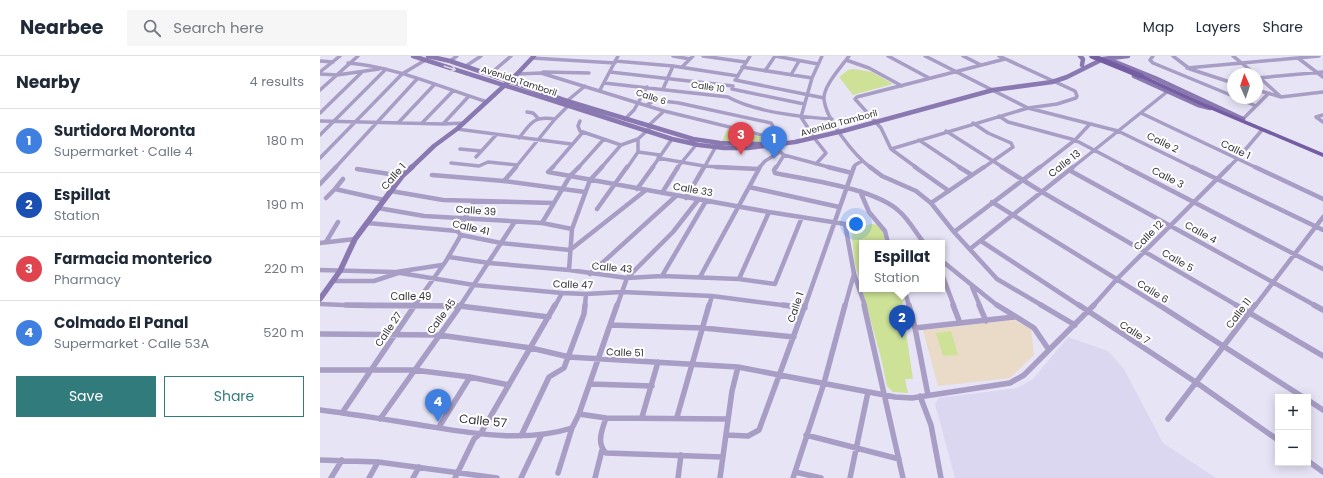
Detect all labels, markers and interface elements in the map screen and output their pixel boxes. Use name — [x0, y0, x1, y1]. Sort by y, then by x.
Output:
search box — [127, 10, 407, 46]
text: Nearbee — [20, 14, 103, 41]
icon: search — [141, 17, 163, 39]
text: Search here — [173, 17, 264, 38]
text: Map — [1143, 17, 1174, 37]
text: Layers — [1196, 17, 1240, 37]
text: Share — [1262, 17, 1303, 37]
street label: Avenida Tamboril — [480, 63, 558, 99]
one-way arrow — [443, 65, 456, 72]
north arrow — [1227, 68, 1263, 104]
text: Nearby — [16, 70, 80, 94]
text: 4 results — [250, 72, 304, 91]
street label: Calle 10 — [690, 79, 726, 95]
street label: Calle 6 — [634, 86, 668, 108]
street label: Avenida Tamboril — [799, 107, 879, 139]
text: Surtidora Moronta — [54, 120, 195, 141]
pin: 3 — [728, 122, 754, 155]
pin: 1 — [761, 126, 787, 159]
street label: Calle 2 — [1144, 128, 1182, 157]
text: 1 — [27, 131, 31, 150]
text: 180 m — [267, 131, 304, 150]
street label: Calle 1 — [1218, 136, 1253, 163]
text: Supermarket · Calle 4 — [54, 142, 193, 161]
street label: Calle 13 — [1045, 146, 1084, 181]
street label: Calle 1 — [377, 160, 409, 193]
street label: Calle 3 — [1149, 163, 1186, 192]
street label: Calle 33 — [672, 179, 714, 200]
text: Espillat — [54, 184, 110, 205]
text: 2 — [25, 195, 33, 214]
text: 190 m — [267, 195, 304, 214]
street label: Calle 39 — [455, 202, 497, 219]
text: Station — [54, 206, 100, 225]
your location — [846, 214, 866, 234]
street label: Calle 41 — [451, 216, 491, 239]
street label: Calle 12 — [1130, 217, 1167, 254]
street label: Calle 4 — [1182, 217, 1220, 247]
popup — [859, 240, 945, 292]
street label: Calle 5 — [1159, 245, 1196, 276]
text: Espillat — [874, 246, 930, 267]
text: Farmacia monterico — [54, 248, 212, 269]
street label: Calle 43 — [591, 258, 633, 277]
text: 3 — [25, 259, 33, 278]
text: 220 m — [264, 259, 304, 278]
text: Station — [874, 268, 920, 287]
text: Pharmacy — [54, 270, 121, 289]
street label: Calle 47 — [553, 276, 594, 293]
street label: Calle 6 — [1134, 276, 1171, 307]
street label: Calle 49 — [391, 289, 431, 304]
street label: Calle 1 — [783, 290, 808, 324]
street label: Calle 45 — [423, 295, 459, 337]
street label: Calle 11 — [1222, 295, 1255, 332]
pin: 2 — [889, 305, 915, 338]
street label: Calle 27 — [371, 308, 406, 350]
text: Colmado El Panal — [54, 312, 188, 333]
street label: Calle 7 — [1116, 317, 1153, 348]
text: 4 — [25, 323, 33, 342]
text: 520 m — [263, 323, 304, 342]
text: Supermarket · Calle 53A — [54, 334, 209, 353]
street label: Calle 51 — [606, 344, 644, 361]
button: Save — [16, 376, 156, 417]
button: Share — [164, 376, 304, 417]
pin: 4 — [425, 389, 451, 422]
map controls — [1275, 394, 1311, 466]
button: + — [1275, 394, 1311, 430]
street label: Calle 57 — [458, 410, 508, 432]
button: − — [1275, 430, 1311, 466]

